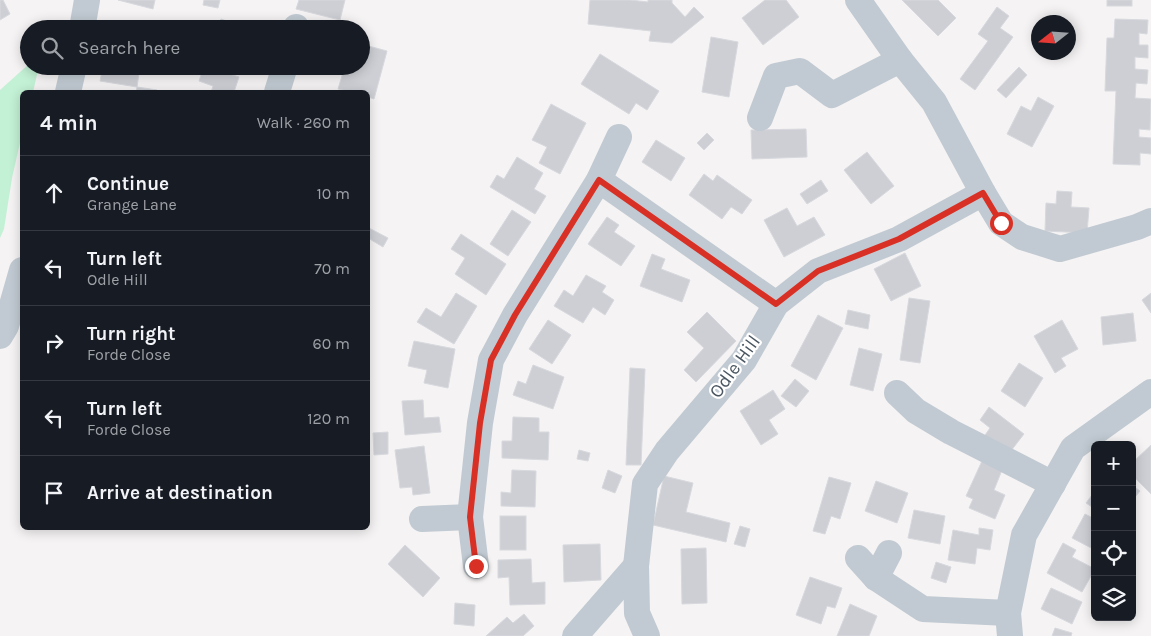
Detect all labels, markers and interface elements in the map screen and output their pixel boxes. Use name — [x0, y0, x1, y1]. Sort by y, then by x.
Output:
north arrow — [1031, 15, 1076, 60]
search box — [20, 20, 370, 75]
icon: search — [38, 34, 66, 62]
text: Search here — [78, 37, 180, 59]
text: 4 min — [40, 111, 98, 135]
text: Walk · 260 m — [257, 113, 350, 132]
text: Continue — [87, 173, 169, 195]
icon: ahead — [40, 179, 68, 207]
text: 10 m — [316, 184, 350, 203]
text: Grange Lane — [87, 195, 177, 214]
route start — [990, 212, 1013, 235]
text: Turn left — [87, 248, 162, 270]
icon: left — [40, 254, 68, 282]
text: 70 m — [314, 259, 350, 278]
text: Odle Hill — [87, 270, 148, 289]
text: Turn right — [87, 323, 176, 345]
icon: right — [40, 329, 68, 357]
street label: Odle Hill — [705, 331, 765, 402]
text: 60 m — [313, 334, 350, 353]
text: Forde Close — [87, 345, 171, 364]
text: Turn left — [87, 398, 162, 420]
icon: left — [40, 404, 68, 432]
text: 120 m — [307, 409, 350, 428]
text: Forde Close — [87, 420, 171, 439]
map controls — [1091, 441, 1136, 621]
button: + — [1091, 441, 1136, 486]
icon: arrive — [40, 479, 68, 507]
text: Arrive at destination — [87, 482, 273, 504]
button: − — [1091, 486, 1136, 531]
button: locate — [1091, 531, 1136, 576]
route end — [465, 555, 488, 578]
button: layers — [1091, 576, 1136, 621]

